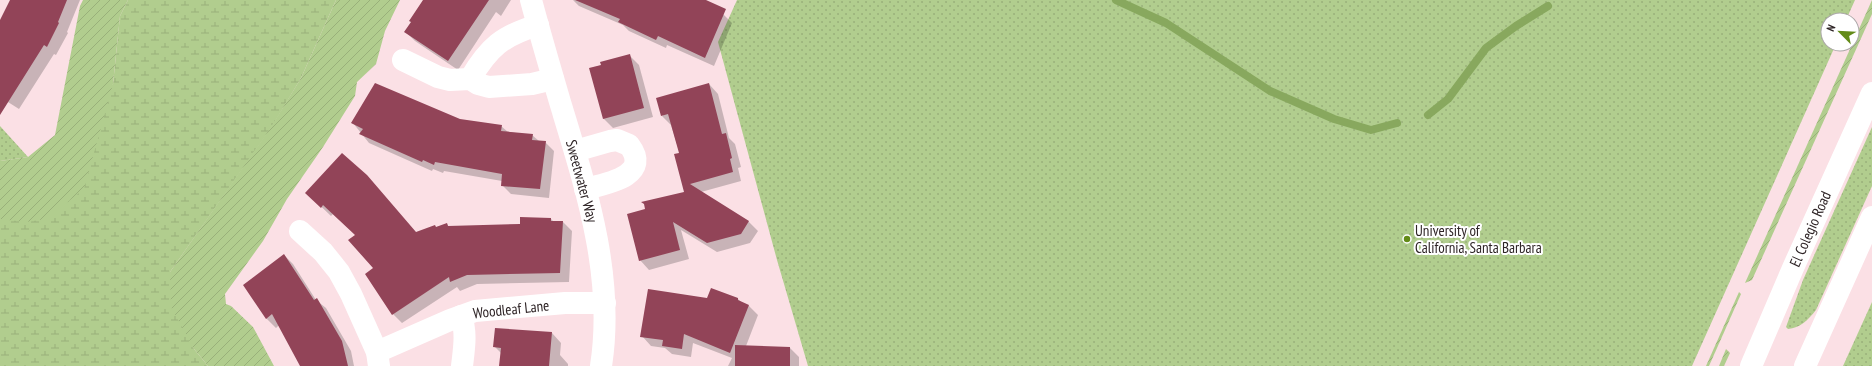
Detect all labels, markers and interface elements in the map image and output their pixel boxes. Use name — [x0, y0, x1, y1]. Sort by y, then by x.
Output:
north arrow — [1820, 12, 1860, 52]
text: N — [1823, 22, 1838, 33]
street label: Sweetwater Way — [562, 138, 602, 225]
street label: El Colegio Road — [1785, 188, 1835, 270]
place label: University of California, Santa Barbara — [1415, 221, 1542, 257]
marker: University of California, Santa Barbara — [1402, 234, 1412, 244]
street label: Woodleaf Lane — [472, 296, 550, 322]

